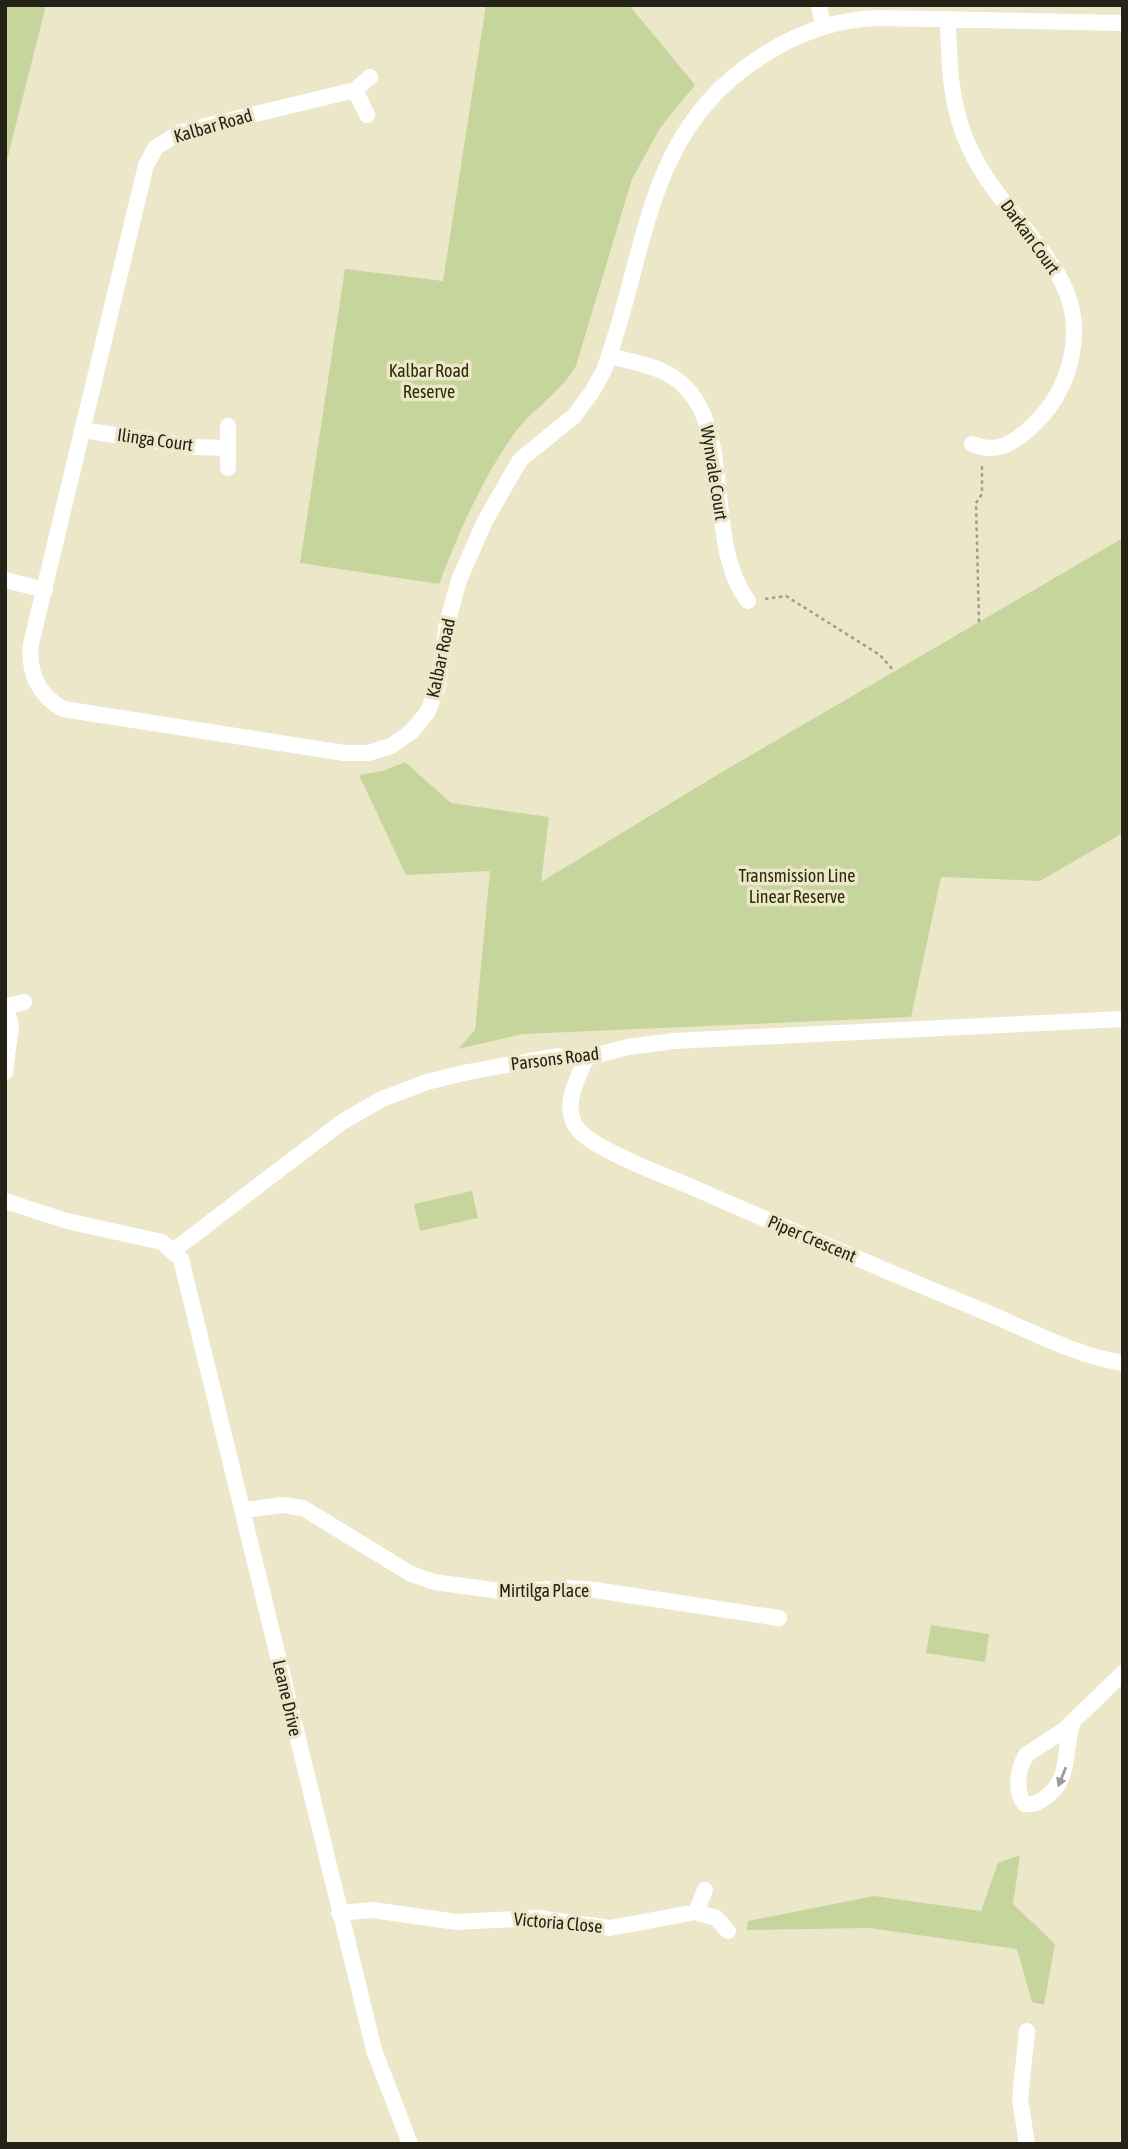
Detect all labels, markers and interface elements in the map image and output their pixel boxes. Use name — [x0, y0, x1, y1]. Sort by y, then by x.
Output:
street label: Kalbar Road — [171, 104, 255, 147]
street label: Darkan Court — [996, 195, 1064, 278]
park label: Kalbar Road Reserve — [389, 360, 469, 402]
street label: Ilinga Court — [116, 424, 194, 455]
street label: Wynvale Court — [697, 424, 732, 522]
street label: Kalbar Road — [422, 616, 459, 700]
park label: Transmission Line Linear Reserve — [739, 865, 855, 907]
street label: Parsons Road — [510, 1043, 600, 1074]
street label: Piper Crescent — [765, 1211, 859, 1267]
street label: Mirtilga Place — [499, 1580, 589, 1601]
street label: Leane Drive — [269, 1658, 306, 1738]
one-way arrow — [1056, 1766, 1067, 1787]
street label: Victoria Close — [513, 1908, 603, 1937]

